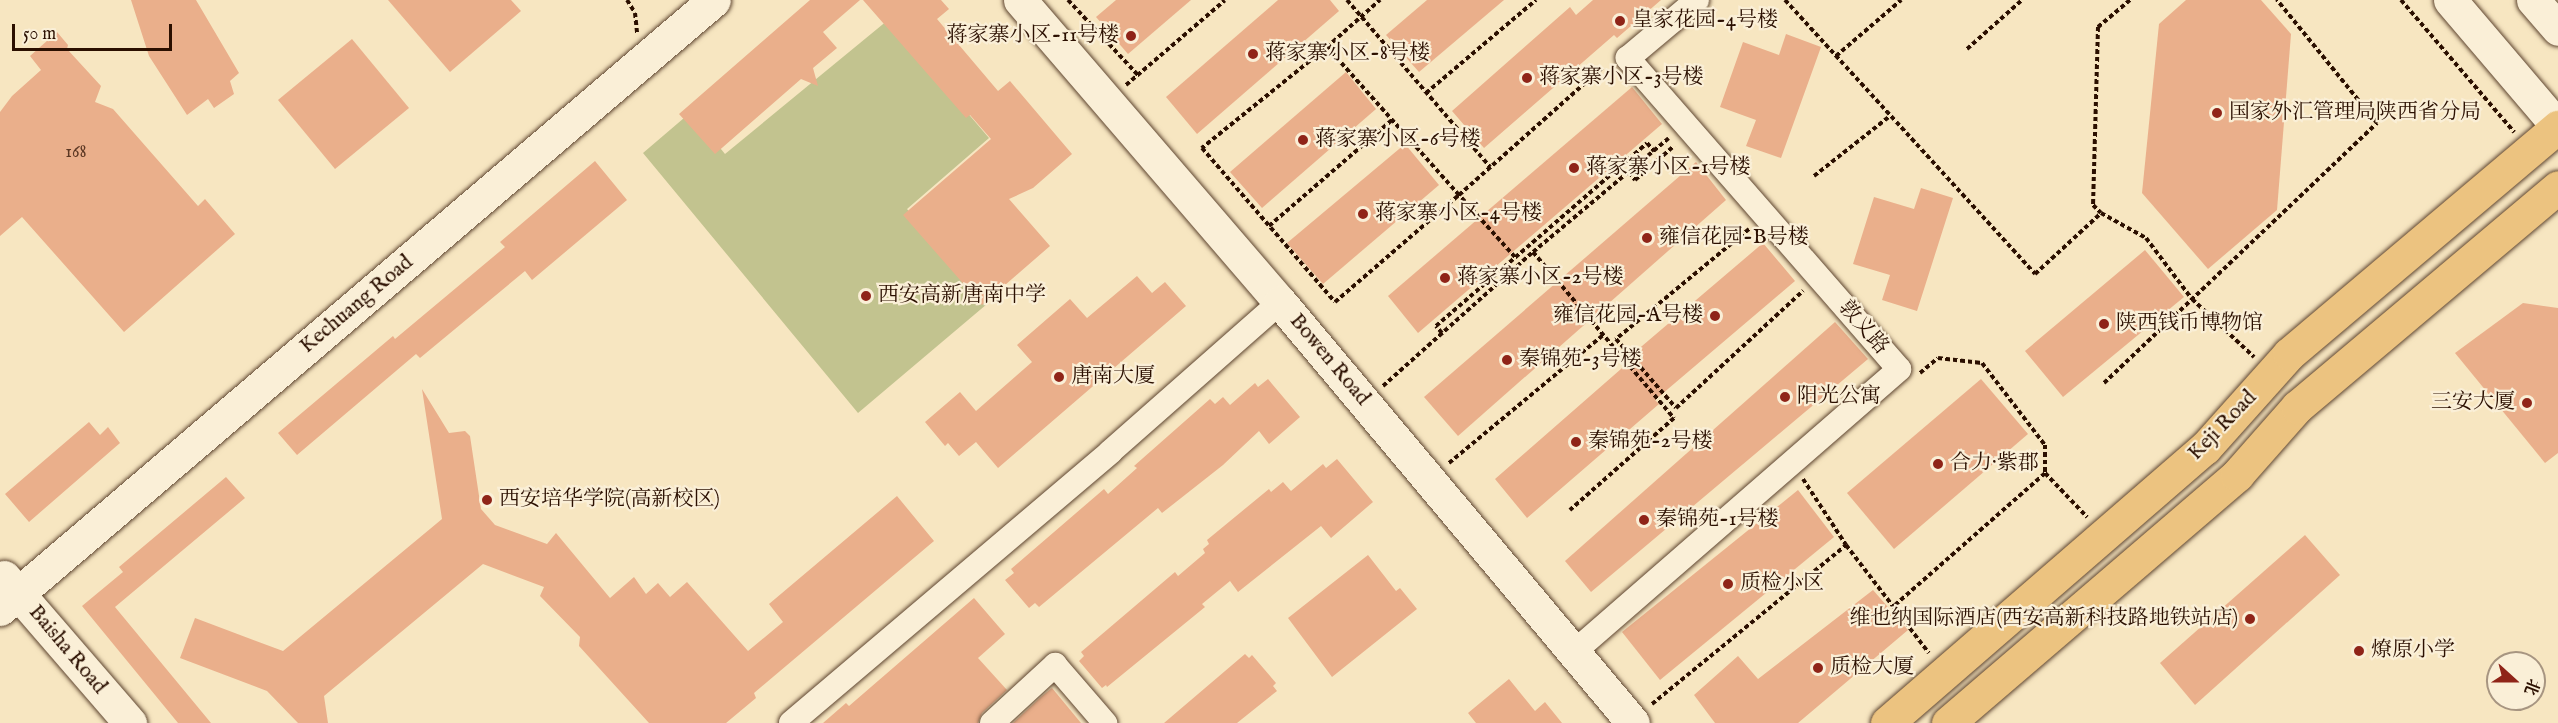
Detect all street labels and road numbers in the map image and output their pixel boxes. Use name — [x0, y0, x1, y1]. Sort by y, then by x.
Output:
street label: Kechuang Road — [295, 251, 419, 359]
street label: 敦义路 — [1833, 296, 1893, 360]
street label: Bowen Road — [1283, 309, 1375, 411]
street label: Keji Road — [2184, 386, 2262, 466]
street label: Baisha Road — [23, 600, 111, 700]

